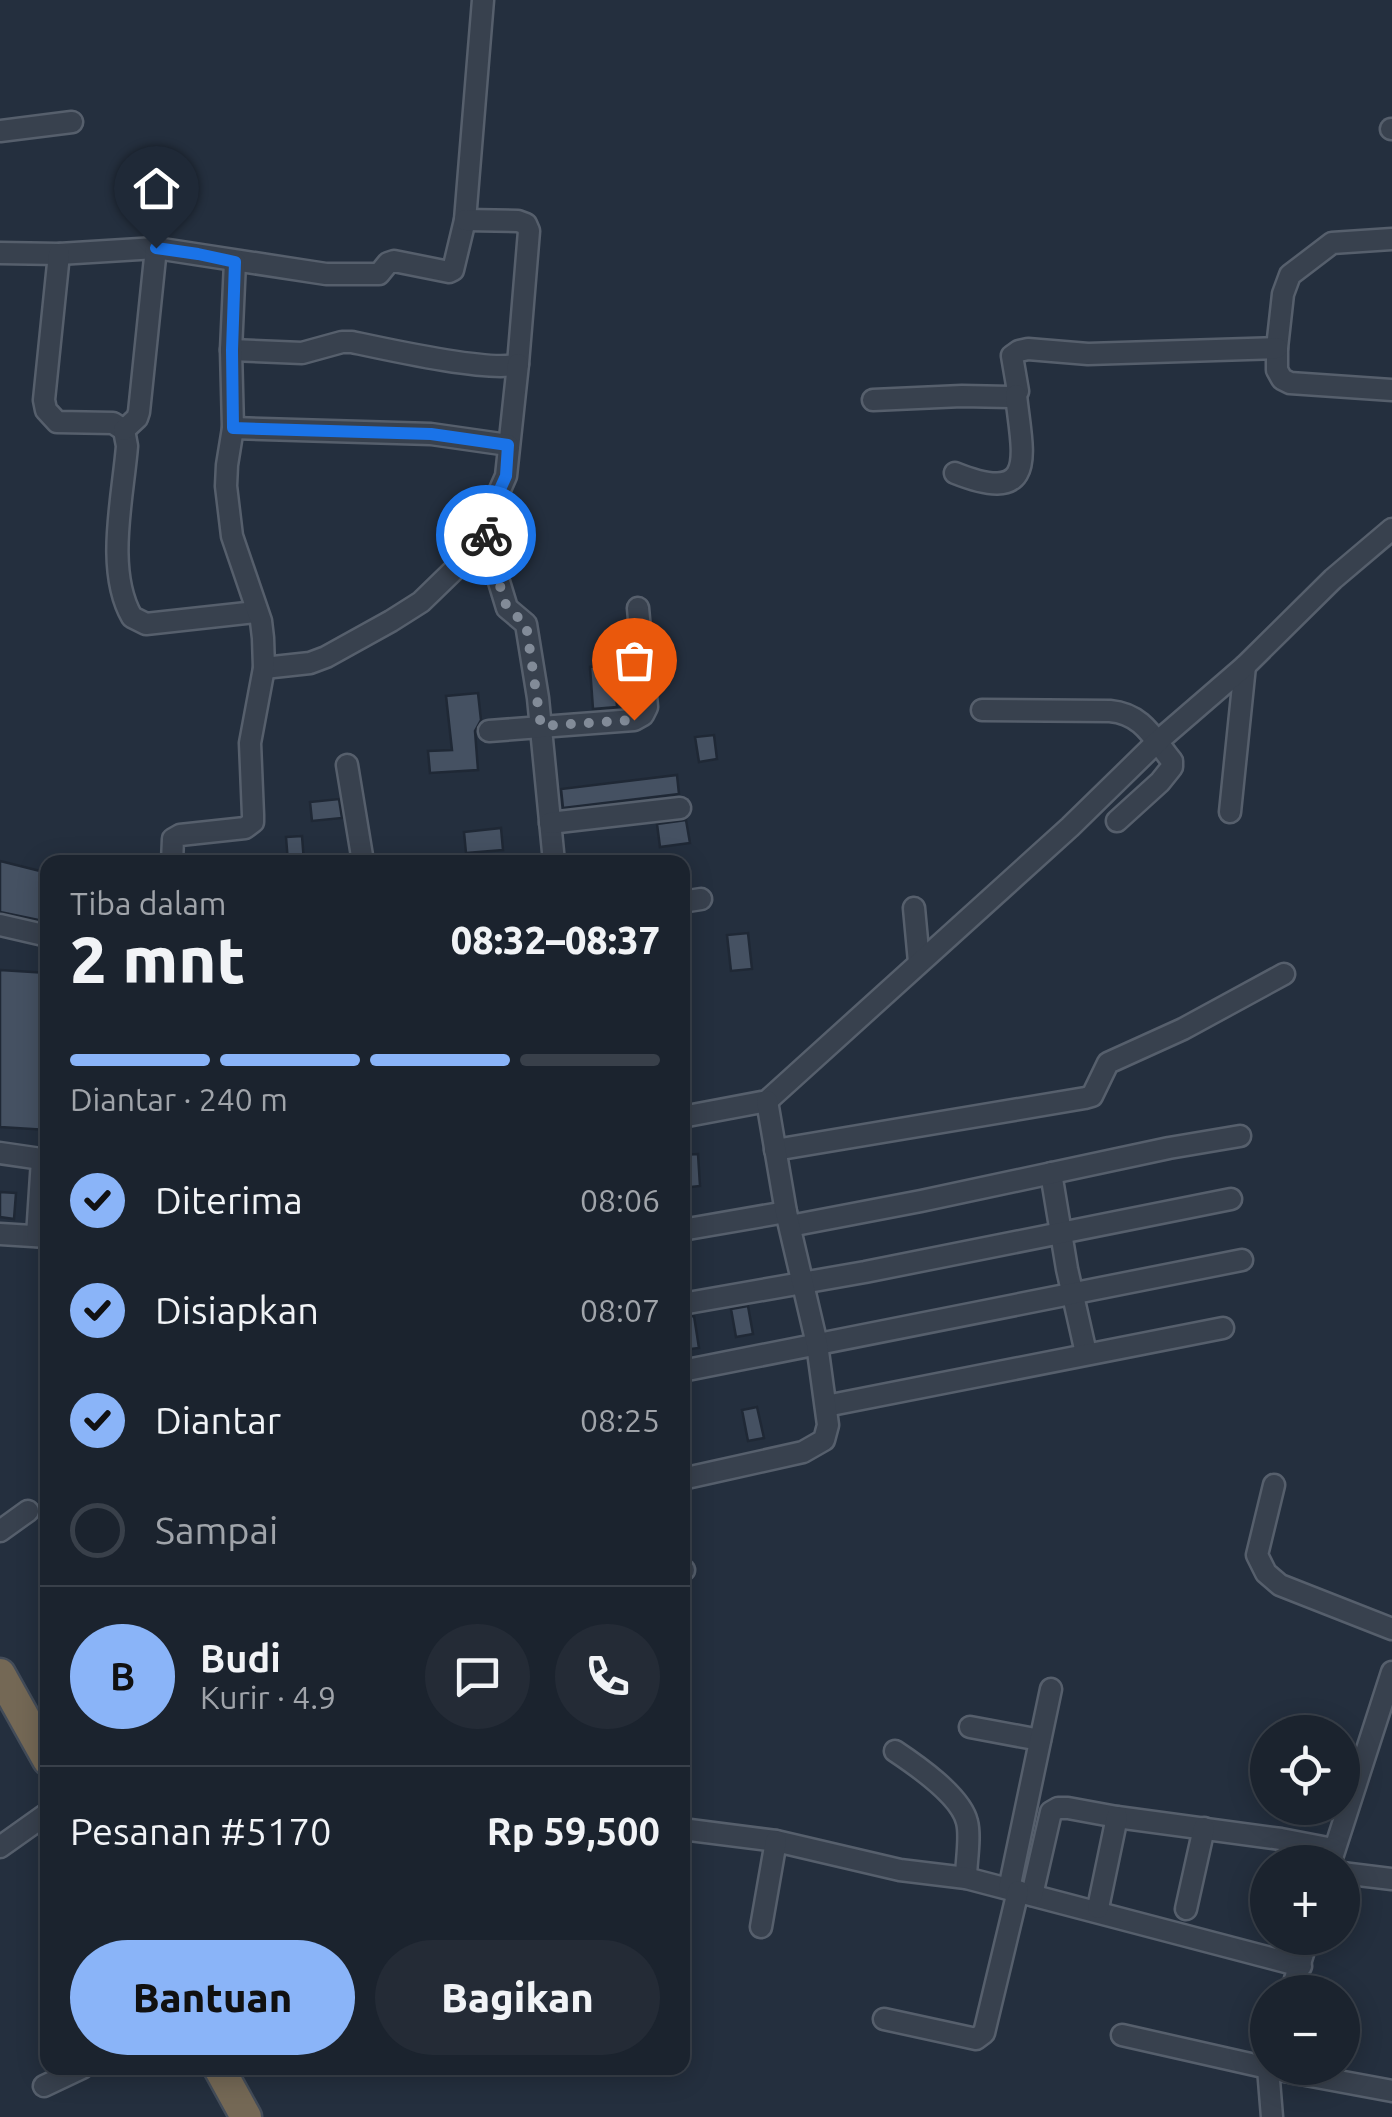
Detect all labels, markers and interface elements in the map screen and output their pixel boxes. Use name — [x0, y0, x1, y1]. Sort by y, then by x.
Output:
pin — [114, 146, 199, 249]
icon: home — [129, 161, 184, 216]
courier — [436, 485, 536, 585]
icon: bike — [459, 508, 514, 563]
pin — [592, 618, 677, 721]
icon: bag — [607, 633, 662, 688]
text: Tiba dalam — [70, 885, 226, 921]
text: 08:32–08:37 — [451, 919, 660, 961]
text: 2 mnt — [70, 922, 245, 995]
text: Diantar · 240 m — [70, 1081, 288, 1117]
icon: check — [70, 1173, 125, 1228]
text: Diterima — [155, 1179, 303, 1221]
text: 08:06 — [580, 1182, 660, 1218]
icon: check — [70, 1283, 125, 1338]
text: Disiapkan — [155, 1289, 319, 1331]
text: 08:07 — [580, 1292, 660, 1328]
icon: check — [70, 1393, 125, 1448]
text: Diantar — [155, 1399, 281, 1441]
text: 08:25 — [580, 1402, 660, 1438]
text: Sampai — [155, 1509, 278, 1551]
button: chat — [425, 1624, 530, 1729]
button: phone — [555, 1624, 660, 1729]
text: Budi — [200, 1637, 281, 1679]
text: B — [110, 1655, 135, 1697]
text: Kurir · 4.9 — [200, 1679, 336, 1715]
map controls — [1250, 1715, 1360, 2085]
button: locate — [1250, 1715, 1360, 1825]
text: Pesanan #5170 — [70, 1810, 331, 1852]
text: Rp 59,500 — [487, 1810, 660, 1852]
button: + — [1250, 1845, 1360, 1955]
button: Bantuan — [70, 1940, 355, 2055]
button: Bagikan — [375, 1940, 660, 2055]
button: − — [1250, 1975, 1360, 2085]

